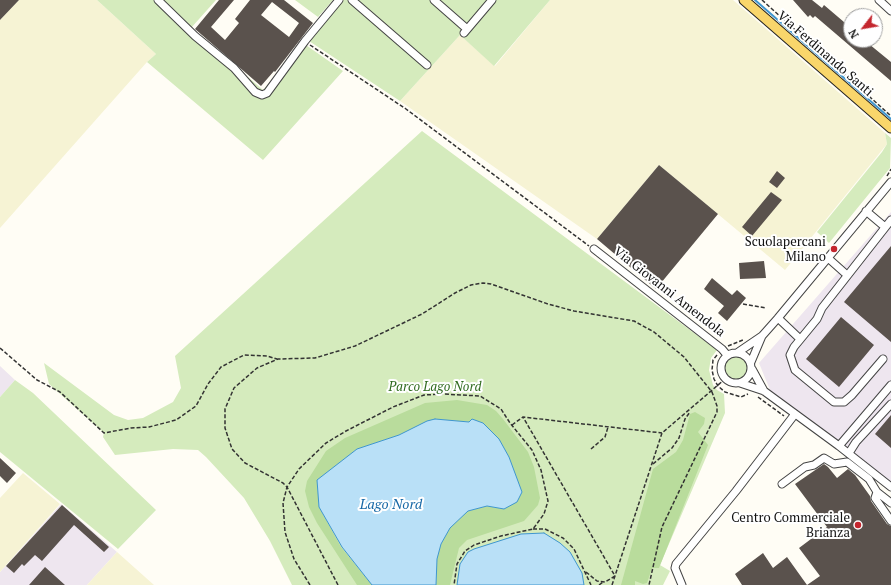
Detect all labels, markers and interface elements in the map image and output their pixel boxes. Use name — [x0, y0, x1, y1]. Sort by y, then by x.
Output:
street label: Via Ferdinando Santi — [774, 8, 876, 100]
north arrow — [843, 8, 883, 48]
text: N — [845, 26, 862, 41]
place label: Scuolapercani Milano — [745, 234, 826, 265]
street label: Via Giovanni Amendola — [610, 244, 728, 340]
marker: Scuolapercani Milano — [829, 244, 839, 254]
park label: Parco Lago Nord — [389, 379, 481, 395]
water label: Lago Nord — [360, 497, 422, 513]
place label: Centro Commerciale Brianza — [731, 510, 850, 541]
marker: Centro Commerciale Brianza — [853, 520, 863, 530]

